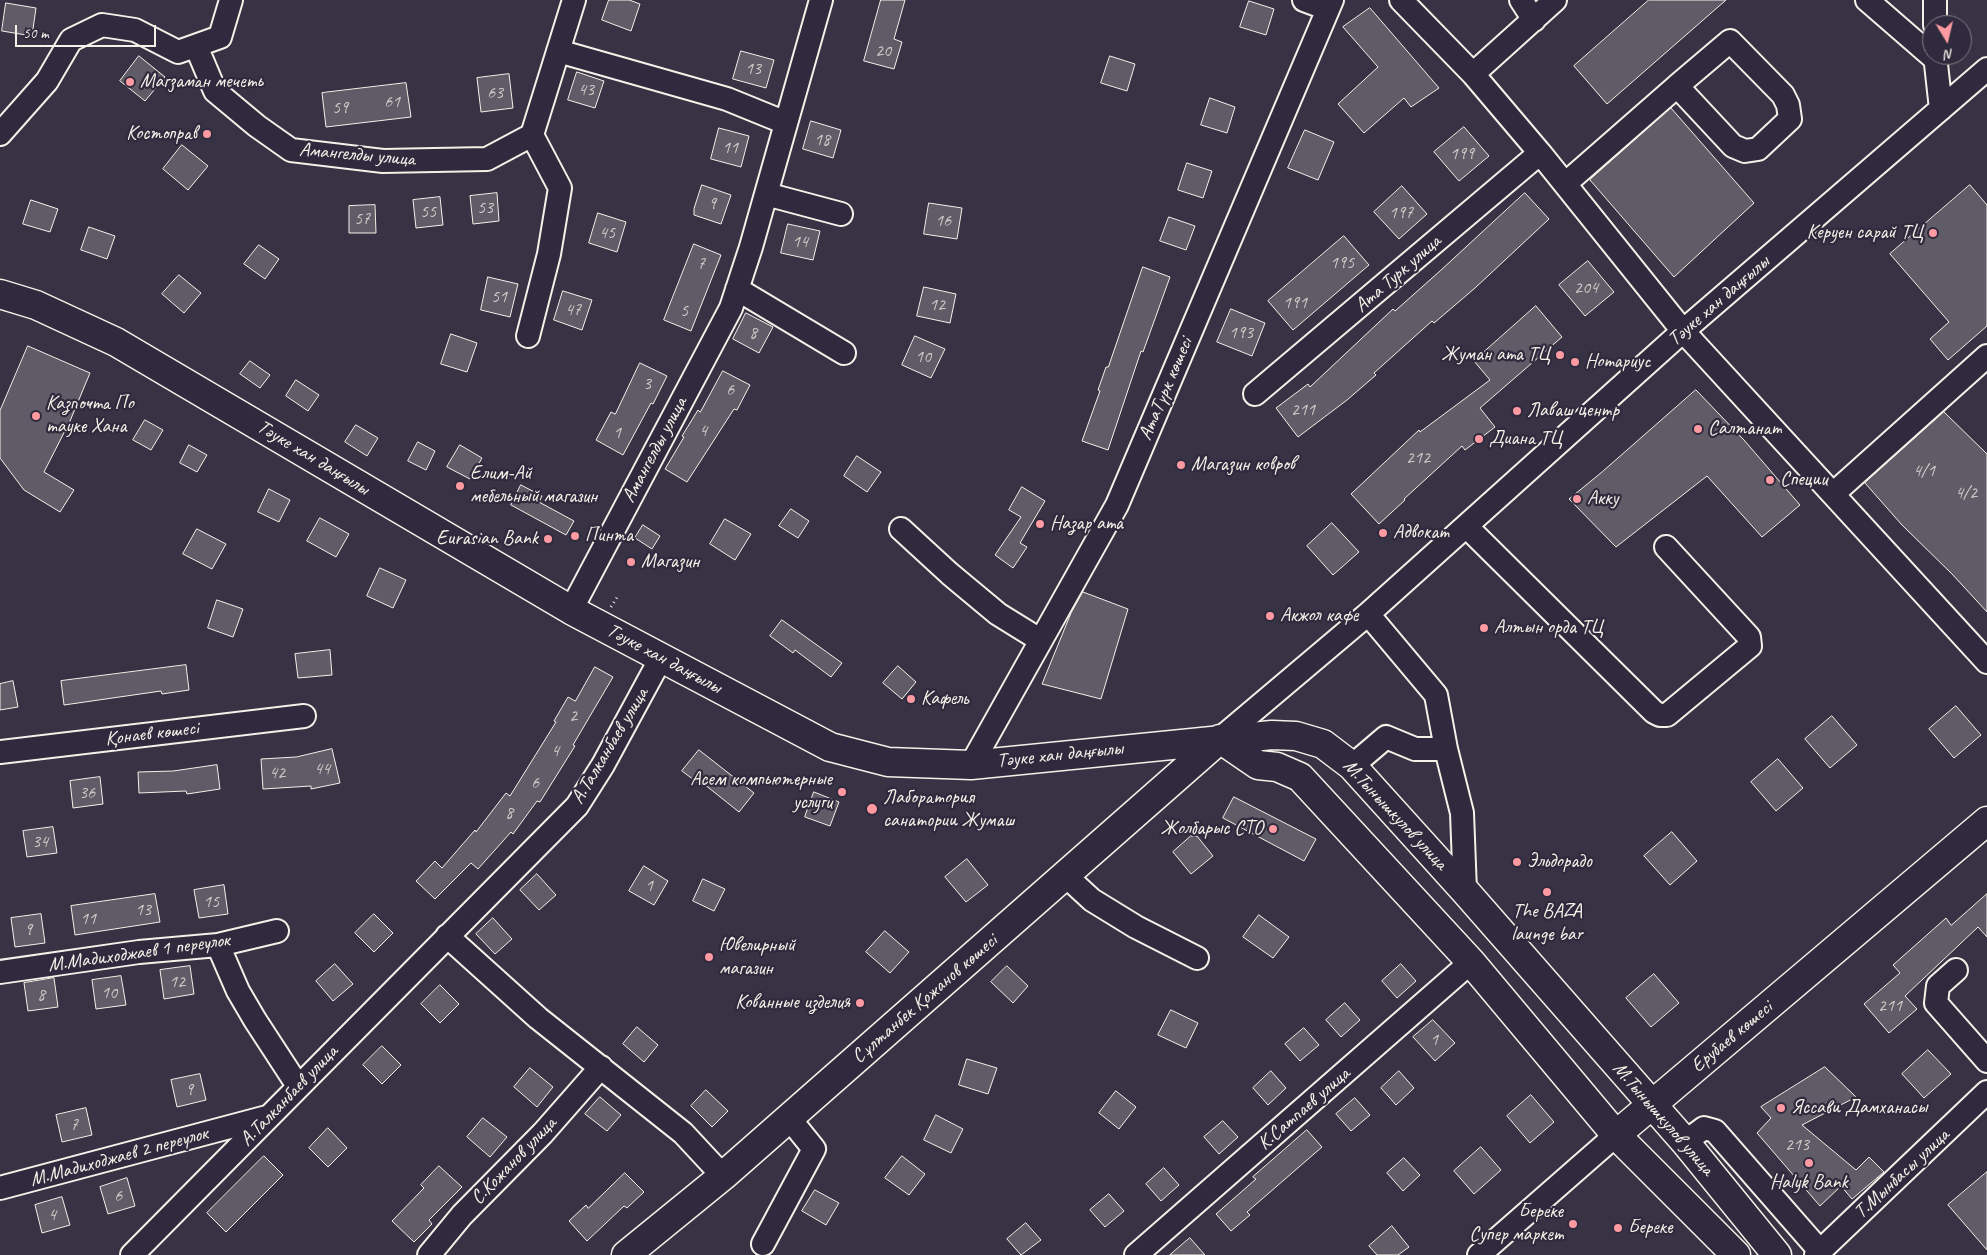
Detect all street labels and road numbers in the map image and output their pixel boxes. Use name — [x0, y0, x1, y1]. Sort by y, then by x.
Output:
street label: Амангелды улица — [298, 138, 416, 172]
street label: Ата Турк улица — [1350, 230, 1446, 318]
street label: Тәуке хан даңғылы — [1663, 250, 1775, 352]
street label: АтаТүрк көшесі — [1134, 334, 1198, 444]
street label: Амангелды улица — [617, 393, 693, 507]
street label: Тәуке хан даңғылы — [252, 415, 374, 501]
street label: Тәуке хан даңғылы — [602, 619, 726, 699]
street label: А.Талканбаев улица — [566, 684, 654, 808]
street label: Қонаев көшесі — [104, 716, 200, 752]
street label: Тәуке хан даңғылы — [996, 736, 1124, 774]
street label: М.Тынышкулов улица — [1337, 755, 1453, 875]
street label: М.Мадиходжаев 1 переулок — [47, 928, 231, 978]
street label: Сұлтанбек Қожанов көшесі — [847, 929, 1003, 1069]
street label: Ерубаев көшесі — [1686, 996, 1778, 1078]
street label: А.Талканбаев улица — [235, 1040, 343, 1152]
street label: М.Тынышкулов улица — [1607, 1057, 1719, 1181]
street label: К.Сатпаев улица — [1253, 1062, 1355, 1156]
street label: С.Кожанов улица — [466, 1112, 562, 1210]
street label: М.Мадиходжаев 2 переулок — [27, 1122, 211, 1192]
street label: Т.Мынбасы улица — [1849, 1124, 1955, 1224]

